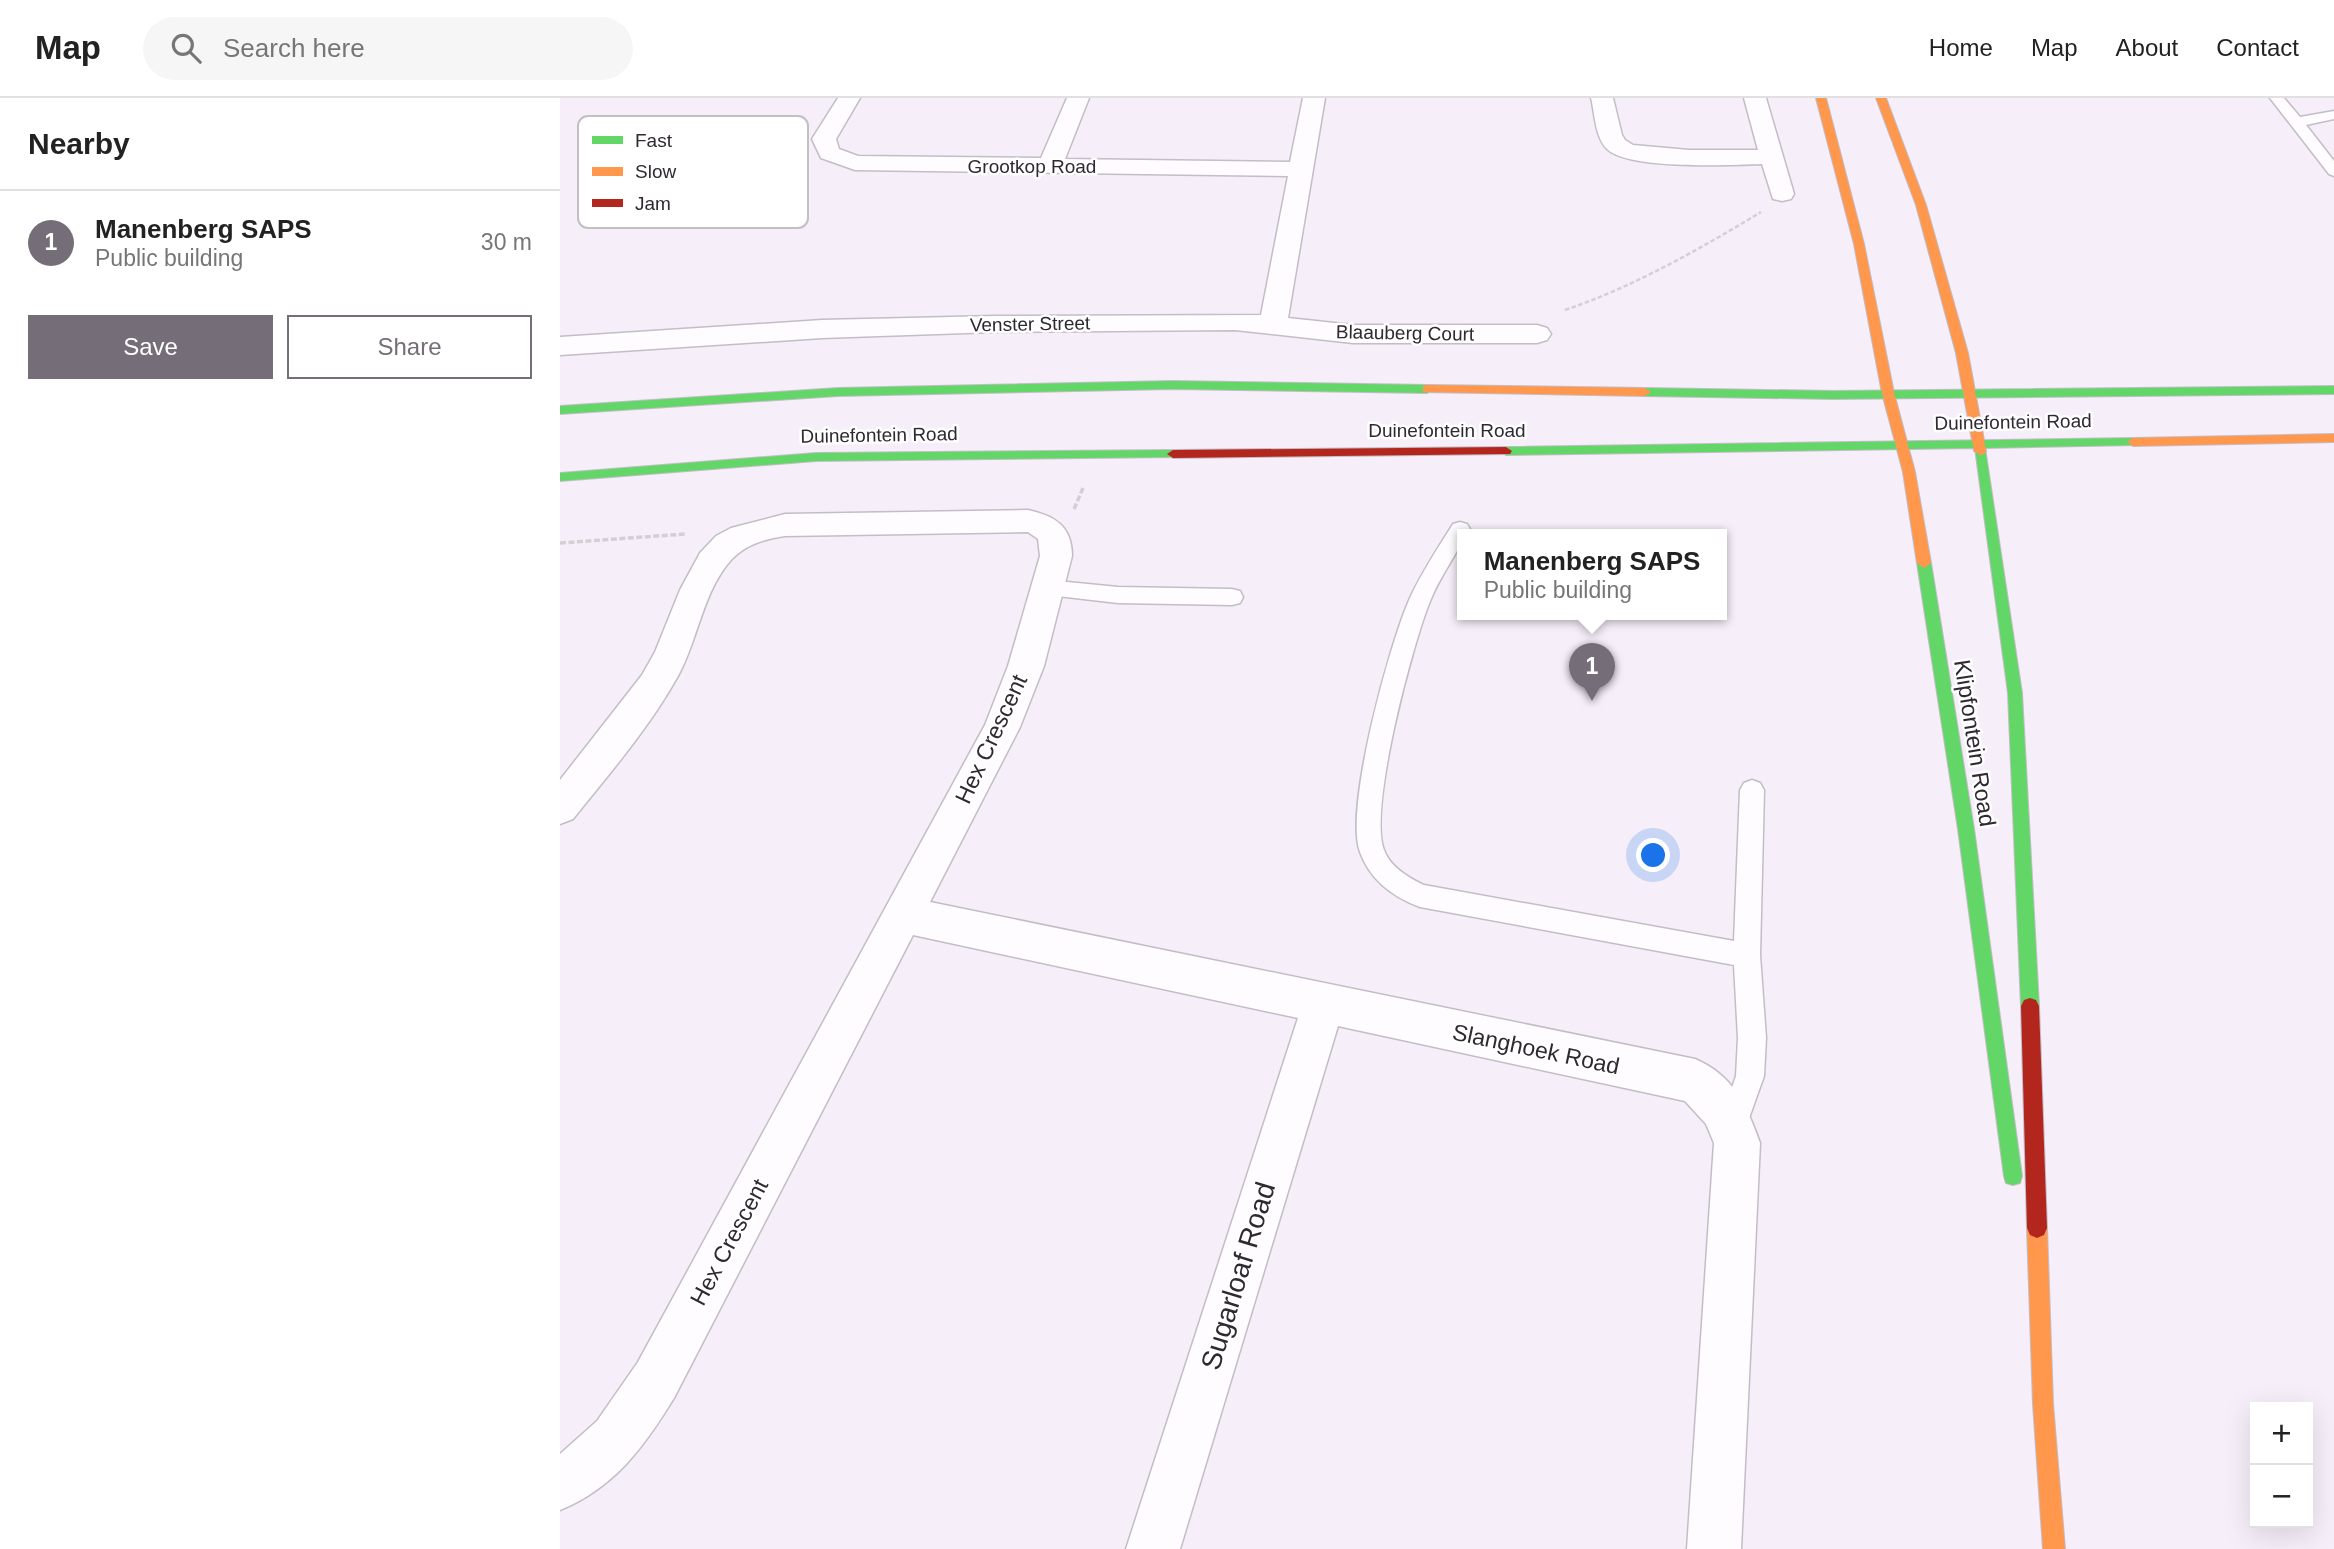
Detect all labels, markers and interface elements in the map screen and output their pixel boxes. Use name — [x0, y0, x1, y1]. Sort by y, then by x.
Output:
search box — [143, 17, 633, 80]
text: Map — [35, 29, 101, 66]
icon: search — [167, 29, 205, 67]
text: Search here — [223, 33, 365, 63]
text: Home — [1929, 34, 1993, 61]
text: Map — [2031, 34, 2078, 61]
text: About — [2116, 34, 2178, 61]
text: Contact — [2216, 34, 2299, 61]
legend — [578, 116, 808, 228]
text: Nearby — [28, 127, 130, 160]
text: Fast — [635, 130, 673, 151]
street label: Grootkop Road — [968, 156, 1096, 177]
text: Slow — [635, 161, 676, 182]
text: Jam — [635, 193, 671, 214]
text: Manenberg SAPS — [95, 214, 312, 244]
text: 1 — [45, 229, 57, 255]
text: 30 m — [481, 229, 532, 255]
text: Public building — [95, 245, 243, 271]
street label: Venster Street — [970, 312, 1091, 336]
button: Save — [28, 315, 273, 379]
button: Share — [287, 315, 532, 379]
street label: Blaauberg Court — [1336, 321, 1475, 345]
street label: Duinefontein Road — [1934, 410, 2092, 434]
street label: Duinefontein Road — [1368, 420, 1526, 441]
street label: Duinefontein Road — [800, 423, 958, 447]
popup — [1457, 529, 1727, 620]
text: Manenberg SAPS — [1484, 546, 1700, 576]
text: Public building — [1484, 577, 1632, 603]
pin: 1 — [1569, 643, 1615, 701]
street label: Klipfontein Road — [1949, 658, 2001, 828]
street label: Hex Crescent — [950, 670, 1032, 808]
your location — [1636, 838, 1670, 872]
street label: Slanghoek Road — [1450, 1019, 1622, 1079]
street label: Hex Crescent — [685, 1174, 773, 1310]
street label: Sugarloaf Road — [1195, 1178, 1281, 1374]
map controls — [2250, 1402, 2313, 1528]
button: + — [2250, 1402, 2313, 1465]
button: − — [2250, 1465, 2313, 1528]

